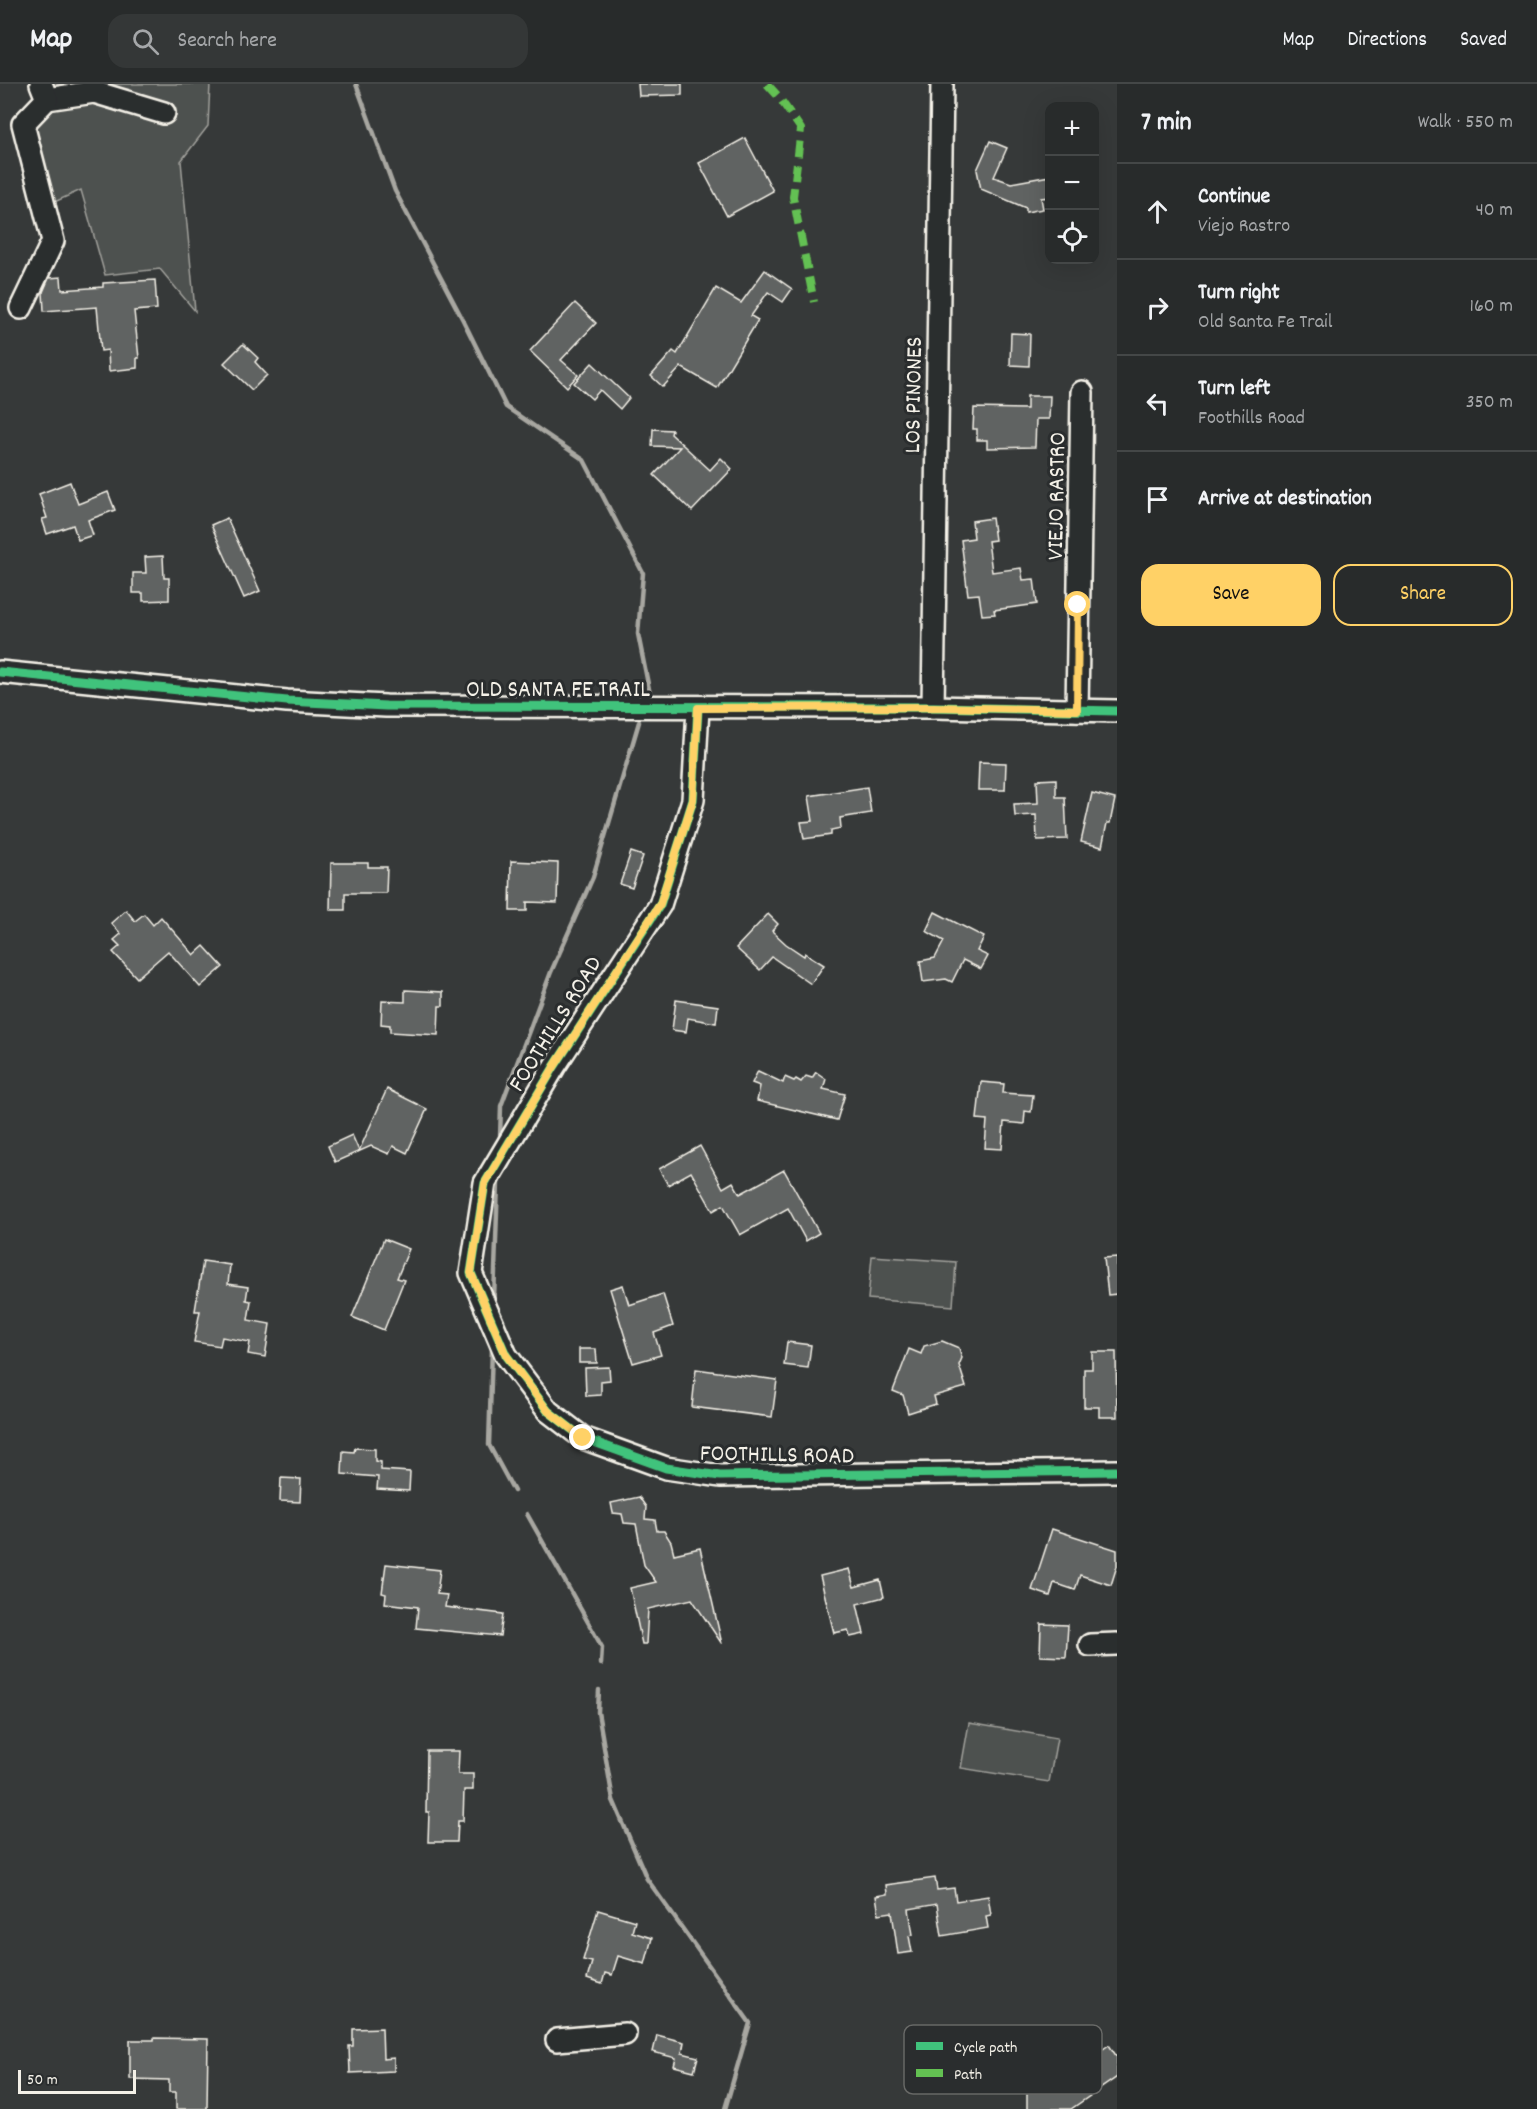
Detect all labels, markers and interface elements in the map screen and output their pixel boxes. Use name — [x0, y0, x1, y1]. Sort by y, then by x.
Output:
search box — [108, 14, 528, 68]
text: Map — [30, 21, 72, 61]
icon: search — [129, 25, 162, 58]
text: Search here — [177, 26, 277, 57]
text: Map — [1283, 26, 1314, 56]
text: Directions — [1347, 26, 1427, 56]
text: Saved — [1460, 26, 1507, 56]
map controls — [1045, 102, 1099, 264]
button: + — [1045, 102, 1099, 156]
text: 7 min — [1141, 105, 1192, 142]
text: Walk · 550 m — [1418, 109, 1513, 137]
button: − — [1045, 156, 1099, 210]
text: Continue — [1198, 182, 1270, 213]
icon: ahead — [1141, 195, 1174, 228]
text: 40 m — [1475, 197, 1513, 225]
button: locate — [1045, 210, 1099, 264]
text: Viejo Rastro — [1198, 213, 1290, 241]
text: Turn right — [1198, 278, 1280, 309]
icon: right — [1141, 291, 1174, 324]
text: 160 m — [1470, 293, 1513, 321]
text: Old Santa Fe Trail — [1198, 309, 1333, 337]
street label: LOS PINONES — [897, 336, 933, 454]
text: Turn left — [1198, 374, 1270, 405]
icon: left — [1141, 387, 1174, 420]
text: 350 m — [1466, 389, 1513, 417]
text: Foothills Road — [1198, 405, 1305, 433]
street label: VIEJO RASTRO — [1040, 432, 1076, 561]
icon: arrive — [1141, 483, 1174, 516]
text: Arrive at destination — [1198, 484, 1372, 515]
button: Save — [1141, 564, 1321, 626]
button: Share — [1333, 564, 1513, 626]
route start — [1064, 591, 1090, 617]
street label: OLD SANTA FE TRAIL — [466, 674, 650, 708]
street label: FOOTHILLS ROAD — [501, 950, 612, 1099]
route end — [569, 1424, 595, 1450]
street label: FOOTHILLS ROAD — [700, 1438, 854, 1474]
legend — [904, 2025, 1102, 2094]
text: Cycle path — [954, 2037, 1017, 2060]
text: Path — [954, 2064, 982, 2087]
scale bar — [18, 2067, 136, 2094]
text: 50 m — [27, 2069, 58, 2092]

